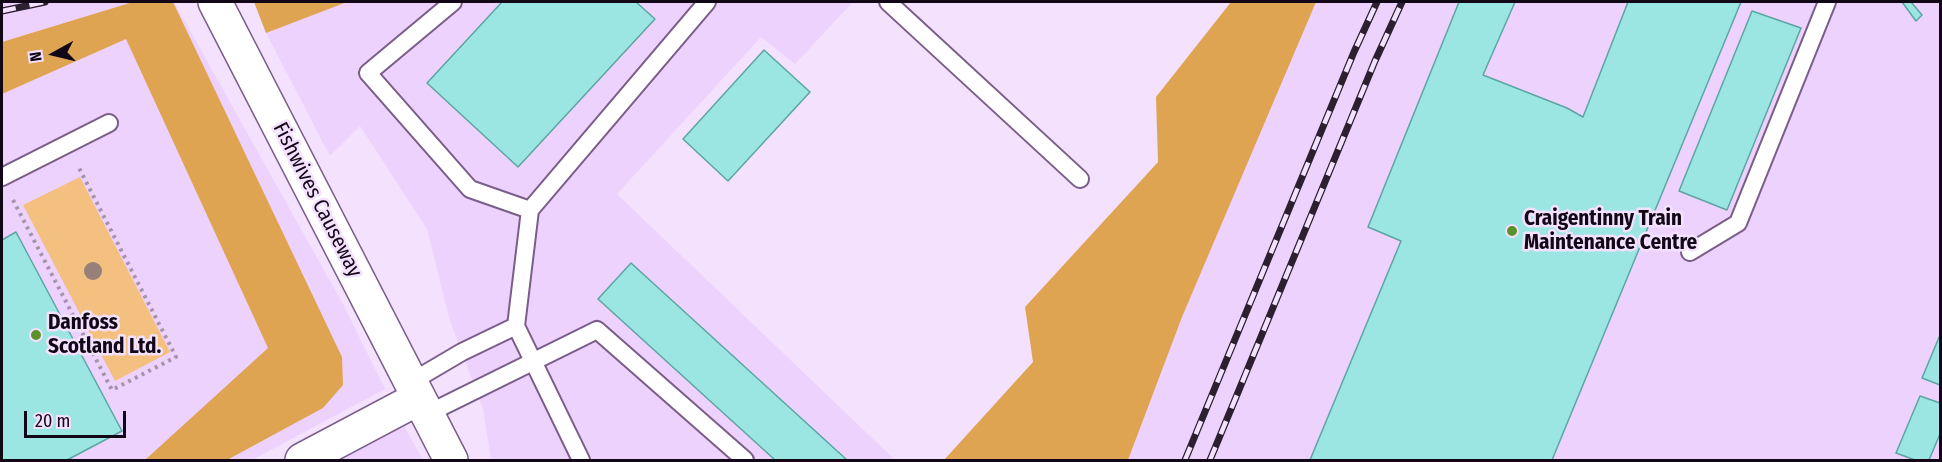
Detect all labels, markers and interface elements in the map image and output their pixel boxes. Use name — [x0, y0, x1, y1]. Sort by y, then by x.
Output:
north arrow — [24, 24, 84, 84]
text: N — [26, 51, 46, 63]
street label: Fishwives Causeway — [267, 118, 367, 282]
place label: Craigentinny Train Maintenance Centre — [1524, 206, 1697, 256]
marker: Craigentinny Train Maintenance Centre — [1505, 224, 1519, 238]
place label: Danfoss Scotland Ltd. — [48, 310, 161, 360]
marker: Danfoss Scotland Ltd. — [29, 328, 43, 342]
scale bar — [27, 399, 129, 437]
text: 20 m — [35, 410, 70, 432]

